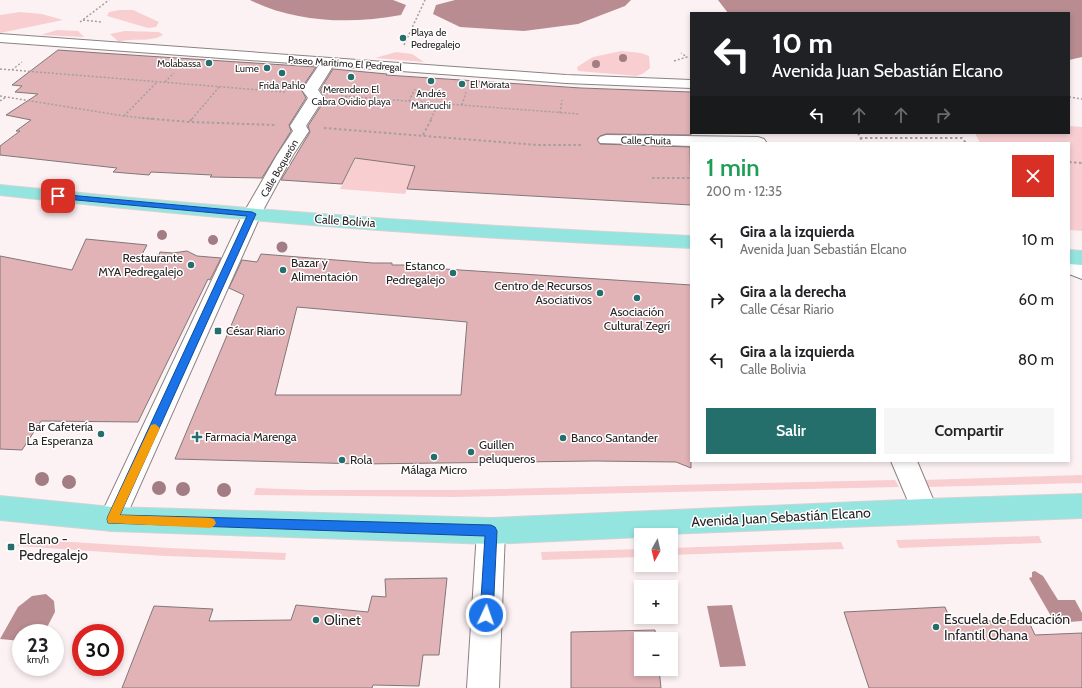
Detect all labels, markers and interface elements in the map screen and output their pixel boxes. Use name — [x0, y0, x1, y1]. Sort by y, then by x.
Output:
place label: Playa de Pedregalejo — [411, 26, 461, 51]
text: 10 m — [772, 26, 833, 60]
icon: left — [706, 28, 758, 80]
marker: Playa de Pedregalejo — [398, 33, 408, 43]
street label: Paseo Marítimo El Pedregal — [288, 53, 403, 74]
place label: Molabassa — [157, 57, 201, 70]
marker: Molabassa — [204, 58, 214, 68]
text: Avenida Juan Sebastián Elcano — [772, 60, 1003, 82]
place label: Lume — [235, 62, 259, 75]
marker: Lume — [262, 63, 272, 73]
marker: Frida Pahlo — [277, 68, 287, 78]
marker: Merendero El Cabra Ovidio playa — [346, 72, 356, 82]
marker: Andrés Maricuchi — [426, 76, 436, 86]
place label: El Morata — [470, 78, 510, 91]
place label: Frida Pahlo — [259, 79, 306, 92]
marker: El Morata — [457, 79, 467, 89]
place label: Merendero El Cabra Ovidio playa — [311, 83, 391, 108]
place label: Andrés Maricuchi — [411, 87, 451, 112]
icon: left — [806, 104, 828, 126]
icon: ahead — [848, 104, 870, 126]
icon: ahead — [890, 104, 912, 126]
icon: right — [932, 104, 954, 126]
street label: Calle Chuita — [621, 134, 671, 147]
street label: Calle Boquerón — [258, 137, 301, 199]
text: 1 min — [706, 153, 760, 182]
button: close — [1012, 155, 1054, 197]
pin — [41, 179, 75, 213]
text: 200 m · 12:35 — [706, 183, 782, 199]
icon: arrive — [47, 185, 69, 207]
street label: Calle Bolivia — [314, 211, 376, 230]
text: Gira a la izquierda — [740, 223, 854, 241]
icon: left — [706, 229, 728, 251]
text: 10 m — [1022, 231, 1054, 249]
text: Avenida Juan Sebastián Elcano — [740, 241, 907, 257]
place label: Restaurante MYA Pedregalejo — [98, 250, 183, 279]
place label: Bazar y Alimentación — [291, 255, 358, 284]
place label: Estanco Pedregalejo — [386, 258, 445, 287]
marker: Restaurante MYA Pedregalejo — [186, 260, 196, 270]
marker: Bazar y Alimentación — [278, 265, 288, 275]
marker: Estanco Pedregalejo — [448, 268, 458, 278]
place label: Centro de Recursos Asociativos — [494, 278, 592, 307]
text: Gira a la derecha — [740, 283, 846, 301]
marker: Centro de Recursos Asociativos — [595, 288, 605, 298]
icon: right — [706, 289, 728, 311]
text: 60 m — [1018, 291, 1054, 309]
marker: Asociación Cultural Zegrí — [632, 293, 642, 303]
text: Calle César Riario — [740, 301, 834, 317]
place label: Asociación Cultural Zegrí — [604, 304, 671, 333]
place label: César Riario — [226, 323, 285, 338]
marker: César Riario — [213, 326, 223, 336]
text: Gira a la izquierda — [740, 343, 854, 361]
icon: left — [706, 349, 728, 371]
text: 80 m — [1018, 351, 1054, 369]
text: Calle Bolivia — [740, 361, 806, 377]
button: Salir — [706, 408, 876, 454]
button: Compartir — [884, 408, 1054, 454]
place label: Bar Cafetería La Esperanza — [27, 419, 93, 448]
marker: Bar Cafetería La Esperanza — [96, 429, 106, 439]
place label: Farmacia Marenga — [205, 429, 297, 444]
place label: Banco Santander — [571, 430, 658, 445]
marker: Farmacia Marenga — [192, 432, 202, 442]
marker: Banco Santander — [558, 433, 568, 443]
place label: Guillen peluqueros — [479, 437, 535, 466]
marker: Guillen peluqueros — [466, 447, 476, 457]
place label: Rola — [350, 452, 372, 467]
marker: Málaga Micro — [429, 452, 439, 462]
marker: Rola — [337, 455, 347, 465]
place label: Málaga Micro — [401, 462, 468, 477]
street label: Avenida Juan Sebastián Elcano — [691, 503, 871, 531]
north arrow — [634, 528, 678, 572]
map controls — [634, 528, 678, 676]
place label: Elcano - Pedregalejo — [19, 530, 88, 564]
marker: Elcano - Pedregalejo — [6, 542, 16, 552]
button: + — [634, 580, 678, 624]
position arrow — [465, 594, 507, 636]
place label: Escuela de Educación Infantil Ohana — [944, 610, 1070, 644]
place label: Olinet — [324, 611, 361, 629]
marker: Olinet — [311, 615, 321, 625]
marker: Escuela de Educación Infantil Ohana — [931, 622, 941, 632]
speed limit sign: 30 — [72, 624, 124, 676]
button: − — [634, 632, 678, 676]
text: 23 — [27, 633, 49, 657]
text: km/h — [27, 653, 49, 666]

